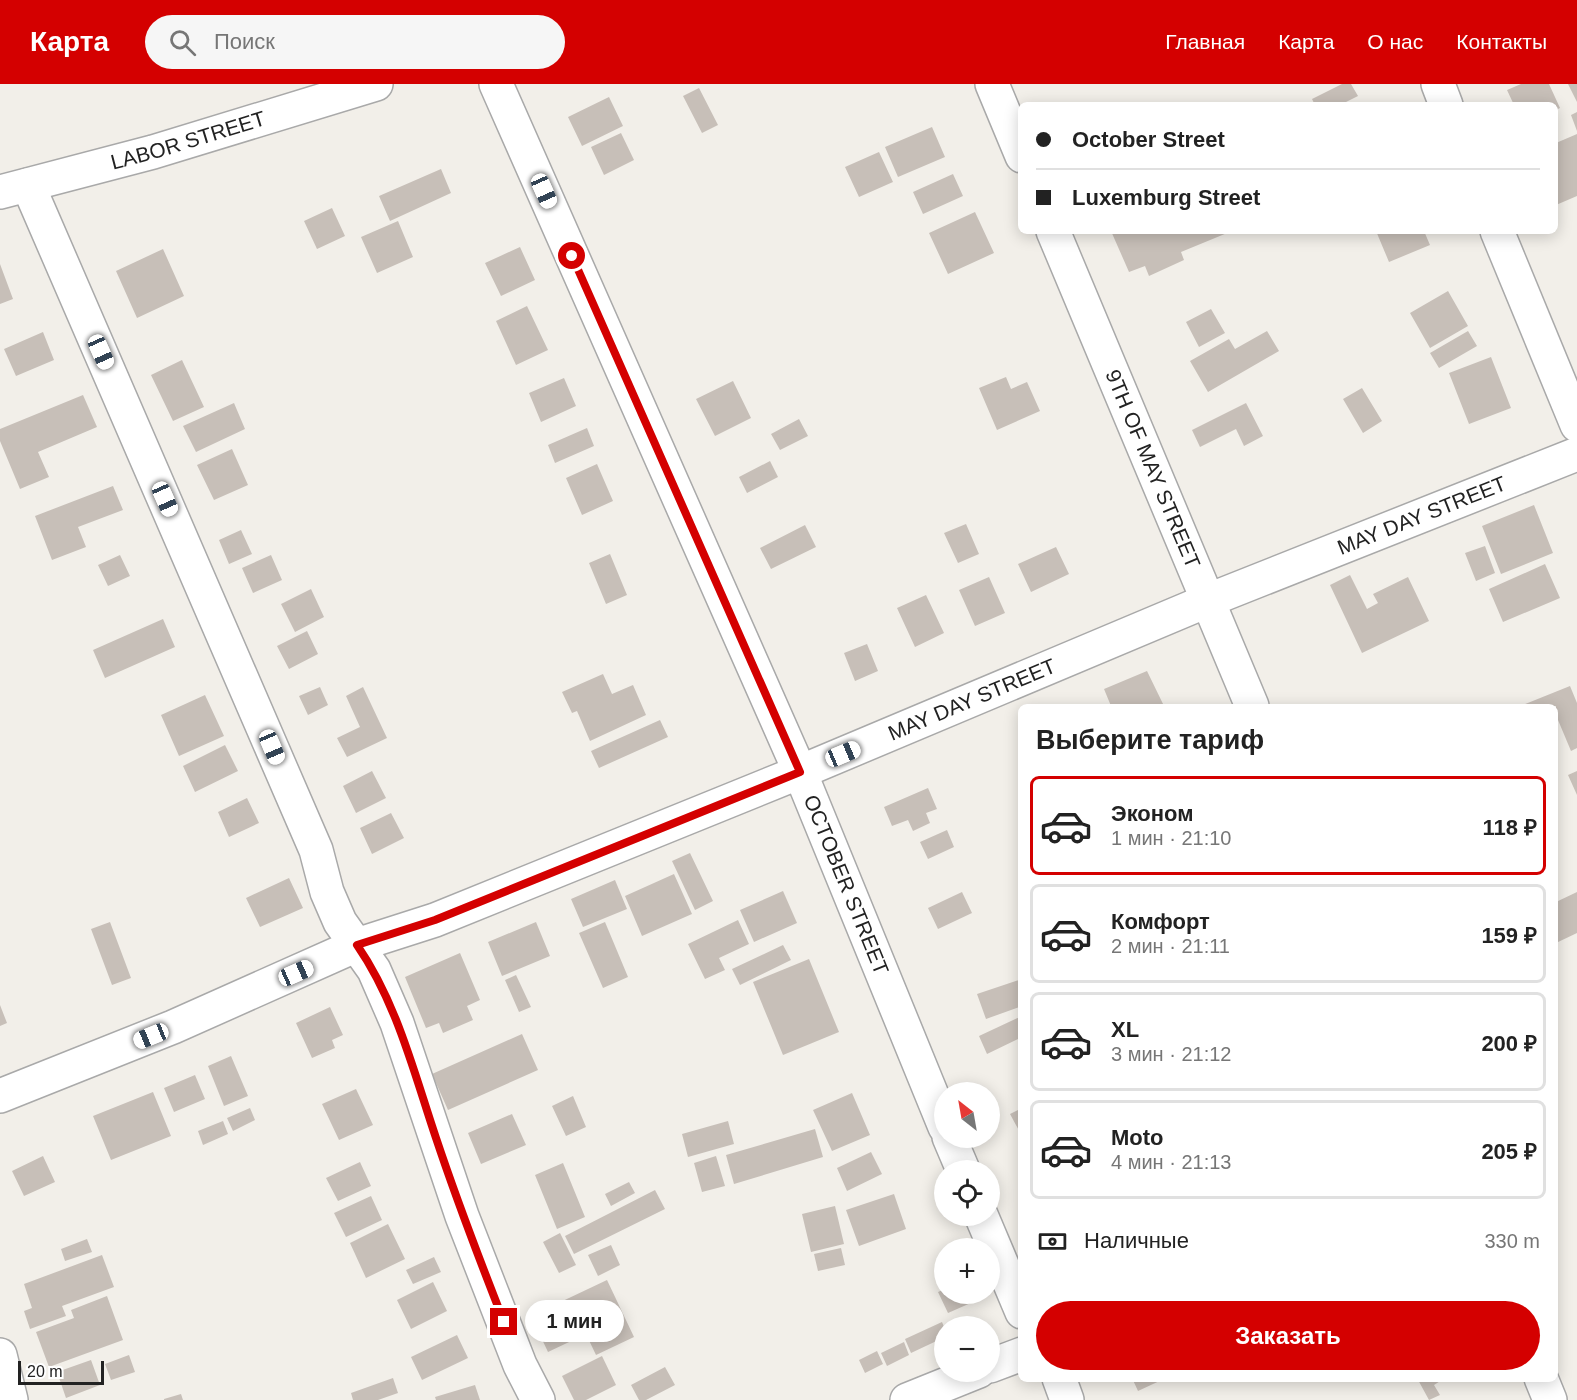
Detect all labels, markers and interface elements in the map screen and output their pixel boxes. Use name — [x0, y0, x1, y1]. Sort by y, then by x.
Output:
search box — [145, 15, 565, 69]
text: Карта — [30, 26, 109, 57]
icon: search — [166, 26, 199, 59]
text: Поиск — [214, 29, 275, 54]
text: Главная — [1165, 30, 1245, 53]
text: Карта — [1278, 30, 1334, 53]
text: О нас — [1367, 30, 1423, 53]
text: Контакты — [1456, 30, 1547, 53]
street label: LABOR STREET — [108, 106, 268, 174]
text: October Street — [1072, 127, 1225, 152]
car — [528, 171, 560, 211]
text: Luxemburg Street — [1072, 185, 1260, 210]
route start — [558, 242, 585, 269]
car — [85, 332, 117, 372]
street label: 9TH OF MAY STREET — [1101, 366, 1205, 572]
street label: MAY DAY STREET — [1334, 471, 1509, 559]
car — [149, 479, 181, 519]
street label: MAY DAY STREET — [885, 654, 1059, 745]
text: Выберите тариф — [1036, 725, 1264, 755]
car — [257, 727, 287, 767]
car — [823, 739, 863, 769]
street label: OCTOBER STREET — [800, 791, 894, 978]
icon: car — [1039, 799, 1093, 853]
text: Эконом — [1111, 801, 1194, 826]
text: 118 ₽ — [1483, 815, 1537, 840]
text: 1 мин · 21:10 — [1111, 827, 1231, 849]
icon: car — [1039, 907, 1093, 961]
text: Комфорт — [1111, 909, 1210, 934]
text: 159 ₽ — [1481, 923, 1537, 948]
text: 2 мин · 21:11 — [1111, 935, 1230, 957]
car — [276, 957, 316, 989]
icon: car — [1039, 1015, 1093, 1069]
text: XL — [1111, 1017, 1139, 1042]
car — [131, 1021, 171, 1051]
text: 200 ₽ — [1481, 1031, 1537, 1056]
text: 3 мин · 21:12 — [1111, 1043, 1231, 1065]
north arrow — [934, 1082, 1000, 1148]
map controls — [934, 1082, 1000, 1382]
icon: car — [1039, 1123, 1093, 1177]
text: Moto — [1111, 1125, 1164, 1150]
text: 205 ₽ — [1481, 1139, 1537, 1164]
text: 4 мин · 21:13 — [1111, 1151, 1231, 1173]
button: locate — [934, 1160, 1000, 1226]
icon: cash — [1036, 1225, 1069, 1258]
text: Наличные — [1084, 1228, 1189, 1253]
text: 330 m — [1484, 1230, 1540, 1252]
button: + — [934, 1238, 1000, 1304]
callout: 1 мин — [525, 1301, 624, 1343]
button: Заказать — [1036, 1301, 1540, 1370]
route end — [490, 1308, 517, 1335]
text: 1 мин — [547, 1310, 602, 1332]
button: − — [934, 1316, 1000, 1382]
scale bar — [18, 1358, 104, 1386]
text: 20 m — [27, 1363, 63, 1380]

